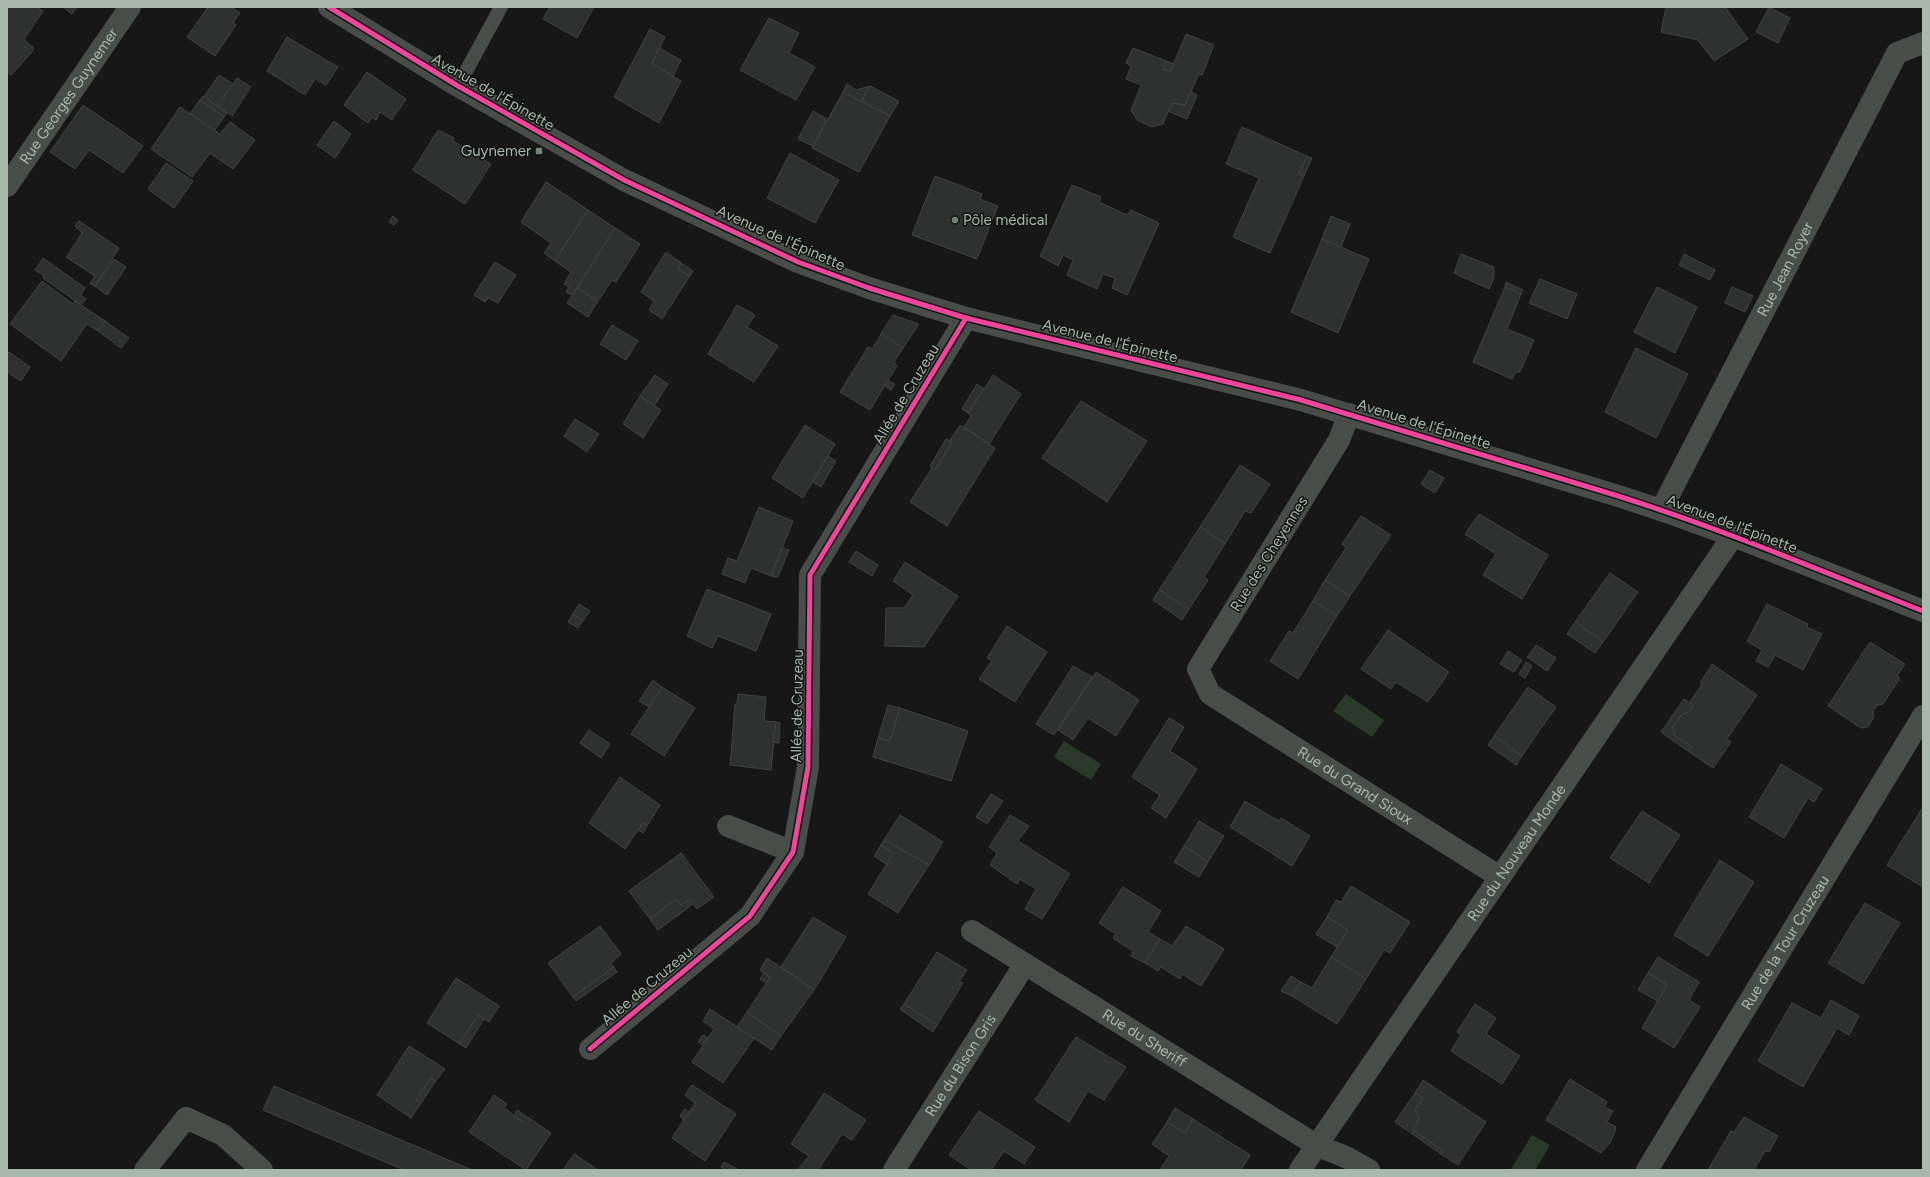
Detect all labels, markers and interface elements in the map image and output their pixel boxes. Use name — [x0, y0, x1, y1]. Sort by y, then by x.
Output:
street label: Rue Georges Guynemer — [16, 25, 122, 168]
street label: Avenue de l'Épinette — [428, 50, 558, 134]
place label: Guynemer — [461, 142, 531, 160]
marker: Guynemer — [534, 146, 544, 156]
street label: Avenue de l'Épinette — [714, 202, 848, 274]
place label: Pôle médical — [963, 211, 1048, 229]
marker: Pôle médical — [950, 215, 960, 225]
street label: Rue Jean Royer — [1753, 219, 1817, 320]
street label: Avenue de l'Épinette — [1041, 315, 1179, 367]
street label: Allée de Cruzeau — [869, 341, 943, 447]
street label: Avenue de l'Épinette — [1355, 395, 1493, 453]
street label: Avenue de l'Épinette — [1664, 491, 1800, 557]
street label: Rue des Cheyennes — [1226, 493, 1312, 615]
street label: Allée de Cruzeau — [787, 649, 807, 763]
street label: Rue du Grand Sioux — [1294, 743, 1416, 828]
street label: Rue du Nouveau Monde — [1464, 781, 1570, 925]
street label: Rue de la Tour Cruzeau — [1737, 872, 1833, 1013]
street label: Allée de Cruzeau — [598, 943, 696, 1029]
street label: Rue du Sheriff — [1099, 1005, 1190, 1071]
street label: Rue du Bison Gris — [921, 1011, 1000, 1120]

